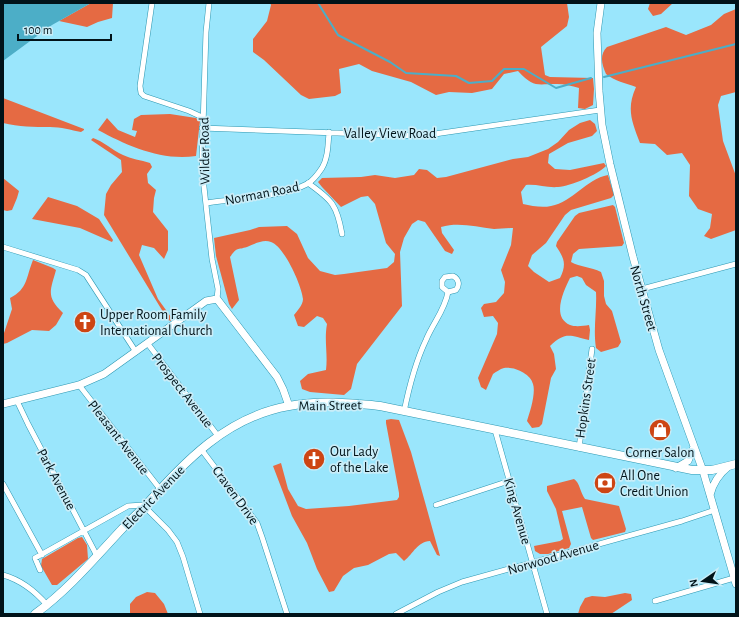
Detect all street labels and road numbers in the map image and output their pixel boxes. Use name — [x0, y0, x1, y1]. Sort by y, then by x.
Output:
street label: Wilder Road — [197, 117, 213, 185]
street label: Valley View Road — [344, 127, 436, 141]
street label: Norman Road — [224, 180, 301, 208]
street label: North Street — [627, 264, 659, 333]
street label: Prospect Avenue — [149, 351, 215, 430]
street label: Hopkins Street — [573, 357, 599, 439]
street label: Pleasant Avenue — [85, 398, 151, 477]
street label: Main Street — [298, 398, 362, 414]
street label: Park Avenue — [34, 446, 78, 512]
street label: Electric Avenue — [120, 463, 188, 532]
street label: Craven Drive — [209, 464, 261, 527]
street label: King Avenue — [501, 477, 533, 546]
street label: Norwood Avenue — [506, 538, 600, 578]

